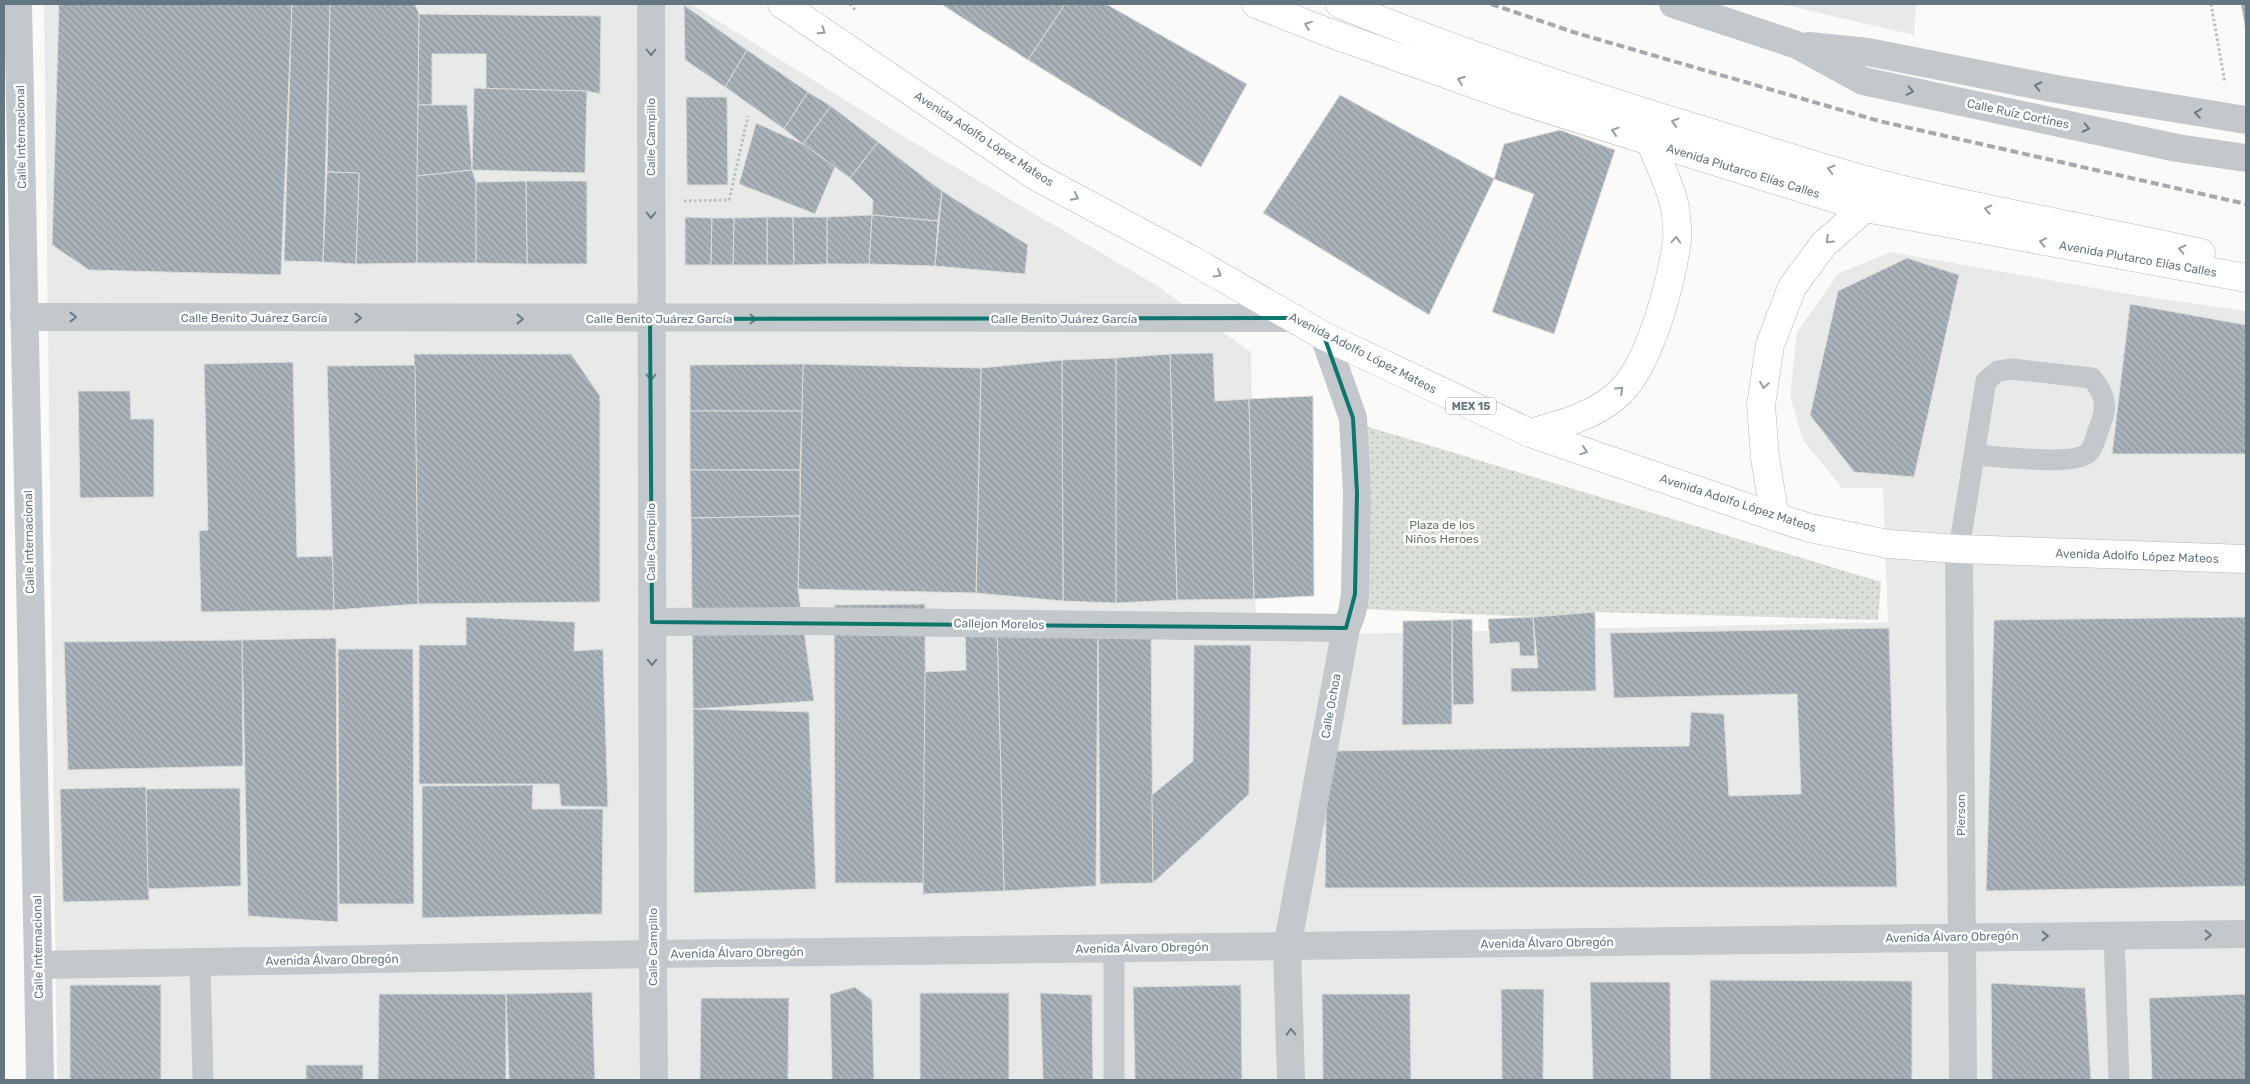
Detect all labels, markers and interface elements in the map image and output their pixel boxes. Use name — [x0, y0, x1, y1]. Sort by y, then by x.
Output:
one-way arrow — [1305, 20, 1313, 30]
one-way arrow — [816, 25, 826, 34]
one-way arrow — [646, 49, 656, 57]
one-way arrow — [1458, 76, 1466, 86]
one-way arrow — [2033, 81, 2042, 91]
street label: Calle Internacional — [13, 85, 29, 189]
one-way arrow — [1906, 85, 1915, 96]
street label: Avenida Adolfo López Mateos — [912, 89, 1056, 189]
street label: Calle Ruíz Cortines — [1966, 96, 2070, 132]
street label: Calle Campillo — [644, 98, 658, 176]
one-way arrow — [2194, 108, 2202, 118]
one-way arrow — [1671, 118, 1680, 128]
one-way arrow — [2082, 122, 2091, 133]
one-way arrow — [1612, 127, 1620, 137]
street label: Avenida Plutarco Elías Calles — [1665, 141, 1821, 201]
one-way arrow — [1827, 165, 1835, 175]
one-way arrow — [1070, 191, 1079, 201]
one-way arrow — [1984, 204, 1993, 215]
one-way arrow — [646, 212, 656, 219]
one-way arrow — [1825, 234, 1834, 243]
one-way arrow — [1670, 236, 1681, 244]
one-way arrow — [2039, 237, 2048, 248]
street label: Avenida Plutarco Elías Calles — [2058, 238, 2218, 280]
one-way arrow — [2177, 244, 2186, 255]
one-way arrow — [1212, 268, 1221, 278]
street label: Avenida Adolfo López Mateos — [1287, 310, 1439, 396]
street label: Calle Benito Juárez García — [181, 311, 327, 325]
one-way arrow — [70, 312, 77, 322]
street label: Calle Benito Juárez García — [586, 312, 732, 326]
street label: Calle Benito Juárez García — [991, 312, 1137, 326]
one-way arrow — [354, 313, 362, 323]
one-way arrow — [517, 314, 525, 324]
one-way arrow — [750, 314, 757, 324]
one-way arrow — [646, 374, 656, 382]
one-way arrow — [1759, 381, 1769, 390]
one-way arrow — [1615, 387, 1624, 396]
road number: MEX 15 — [1446, 398, 1496, 414]
one-way arrow — [1579, 446, 1587, 456]
street label: Avenida Adolfo López Mateos — [1658, 471, 1818, 535]
street label: Calle Internacional — [21, 490, 37, 594]
street label: Calle Campillo — [644, 503, 658, 581]
park label: Plaza de los Niños Heroes — [1405, 518, 1479, 546]
street label: Avenida Adolfo López Mateos — [2055, 546, 2219, 566]
street label: Callejon Morelos — [953, 616, 1045, 632]
one-way arrow — [647, 659, 657, 667]
street label: Calle Ochoa — [1318, 672, 1344, 740]
street label: Pierson — [1954, 794, 1968, 836]
street label: Calle Internacional — [30, 895, 46, 999]
street label: Calle Campillo — [646, 908, 660, 986]
street label: Avenida Álvaro Obregón — [1885, 929, 2019, 945]
one-way arrow — [2204, 930, 2212, 940]
one-way arrow — [2042, 931, 2050, 941]
street label: Avenida Álvaro Obregón — [1480, 935, 1614, 951]
street label: Avenida Álvaro Obregón — [1075, 940, 1209, 956]
street label: Avenida Álvaro Obregón — [670, 945, 804, 961]
street label: Avenida Álvaro Obregón — [265, 952, 399, 968]
one-way arrow — [1285, 1027, 1296, 1035]

